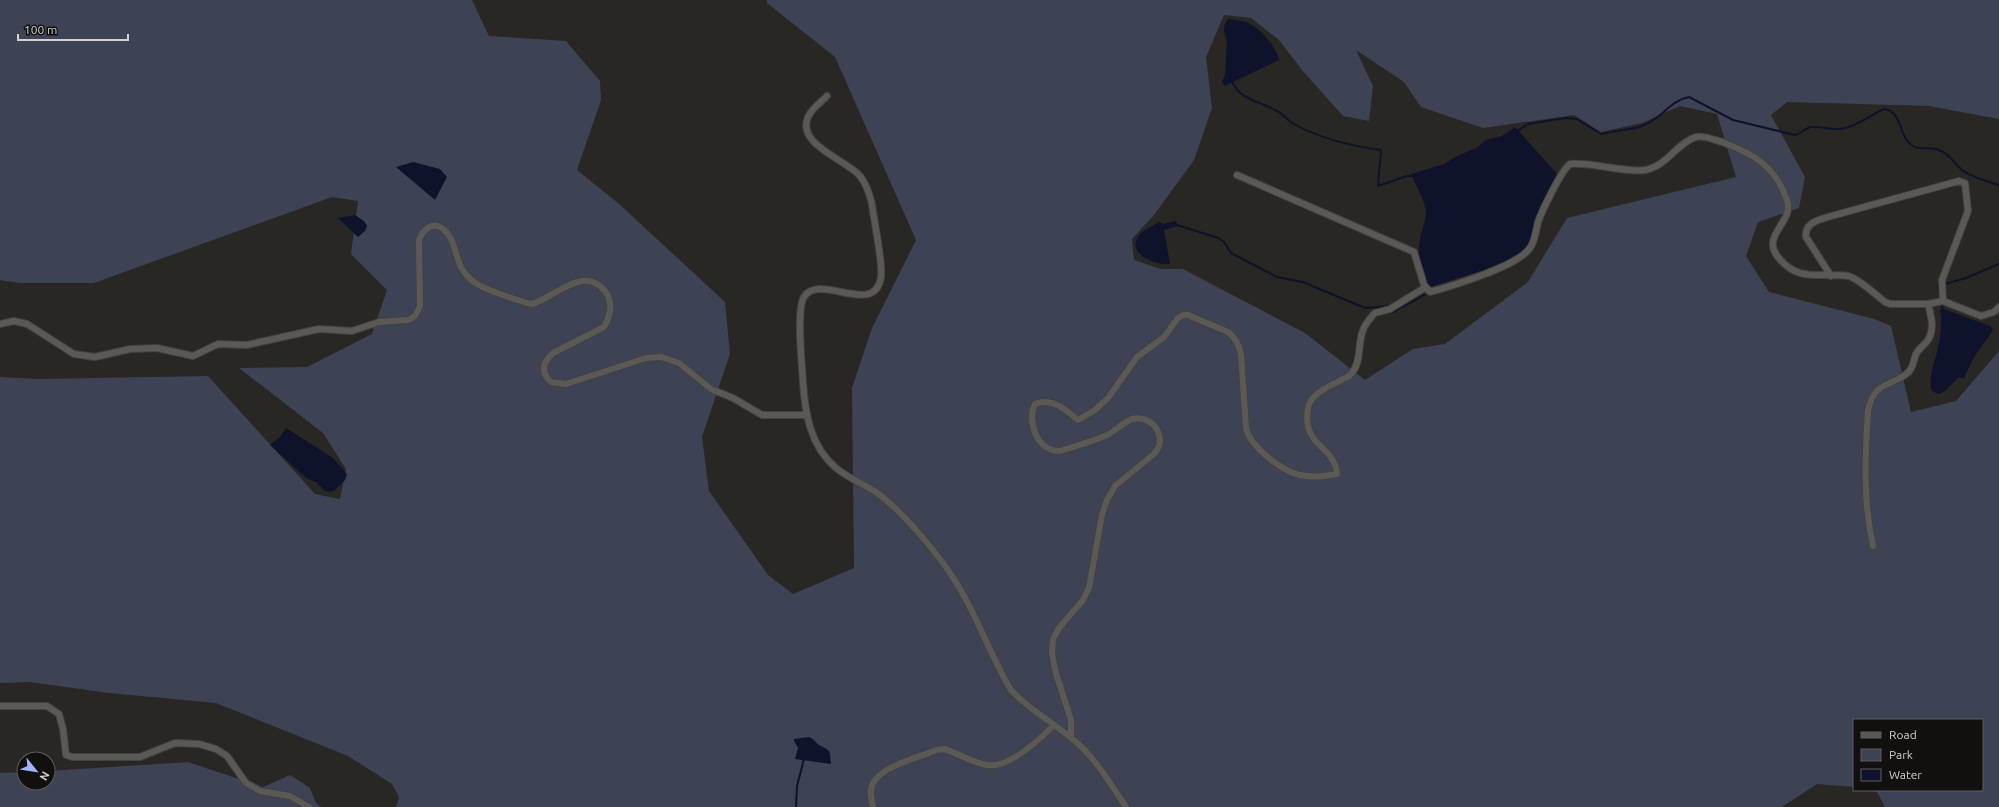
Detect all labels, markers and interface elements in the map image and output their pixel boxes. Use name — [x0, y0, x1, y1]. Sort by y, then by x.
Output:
scale bar — [18, 16, 128, 42]
text: 100 m — [24, 23, 57, 36]
legend — [1853, 719, 1983, 791]
text: Road — [1889, 728, 1917, 741]
text: Park — [1889, 748, 1913, 761]
north arrow — [16, 751, 56, 791]
text: Water — [1889, 768, 1922, 781]
text: N — [37, 769, 52, 783]

